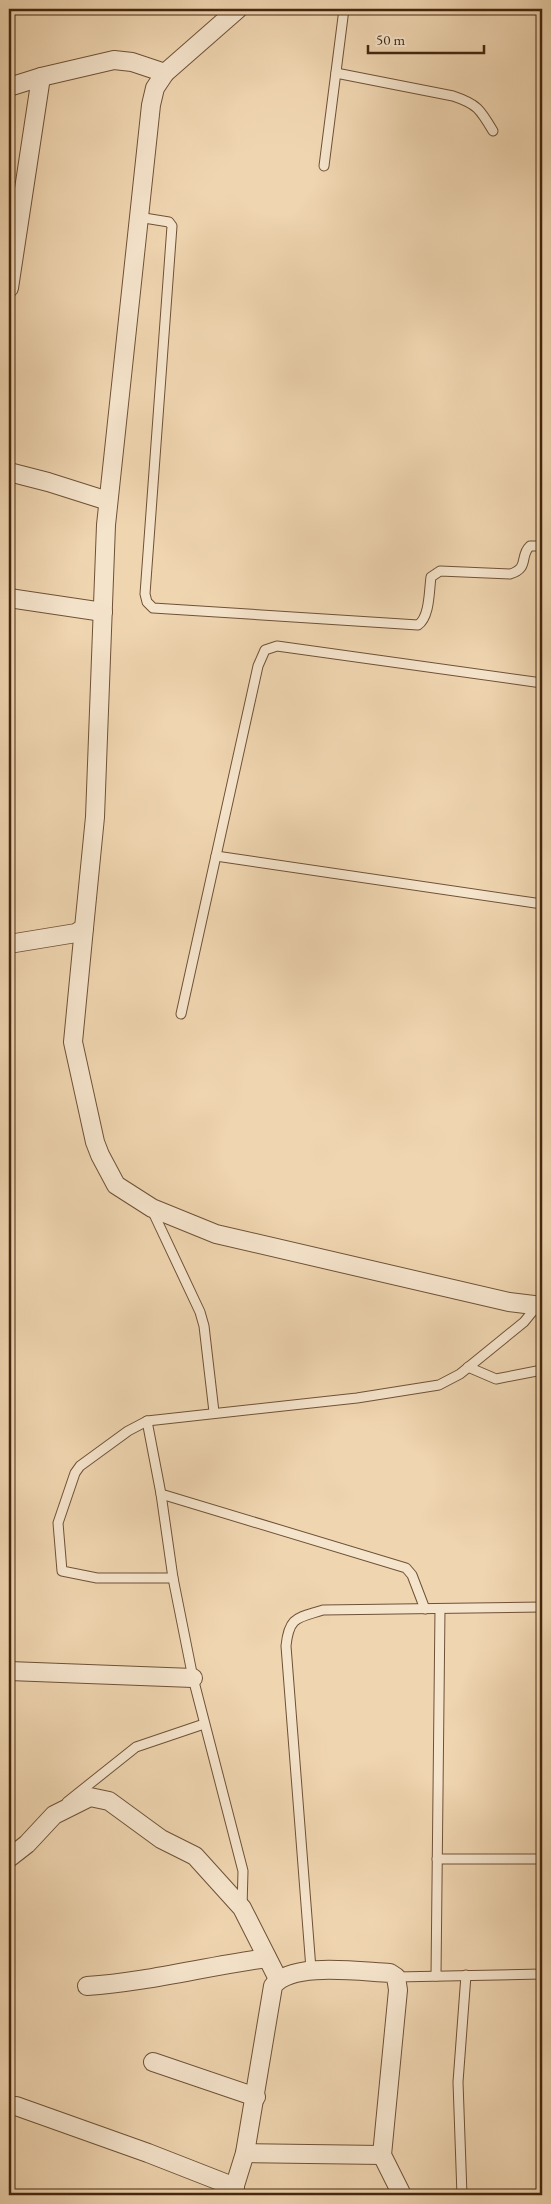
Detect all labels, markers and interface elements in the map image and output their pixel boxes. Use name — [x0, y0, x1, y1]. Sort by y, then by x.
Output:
scale bar — [368, 22, 485, 54]
text: 50 m — [376, 30, 405, 49]

